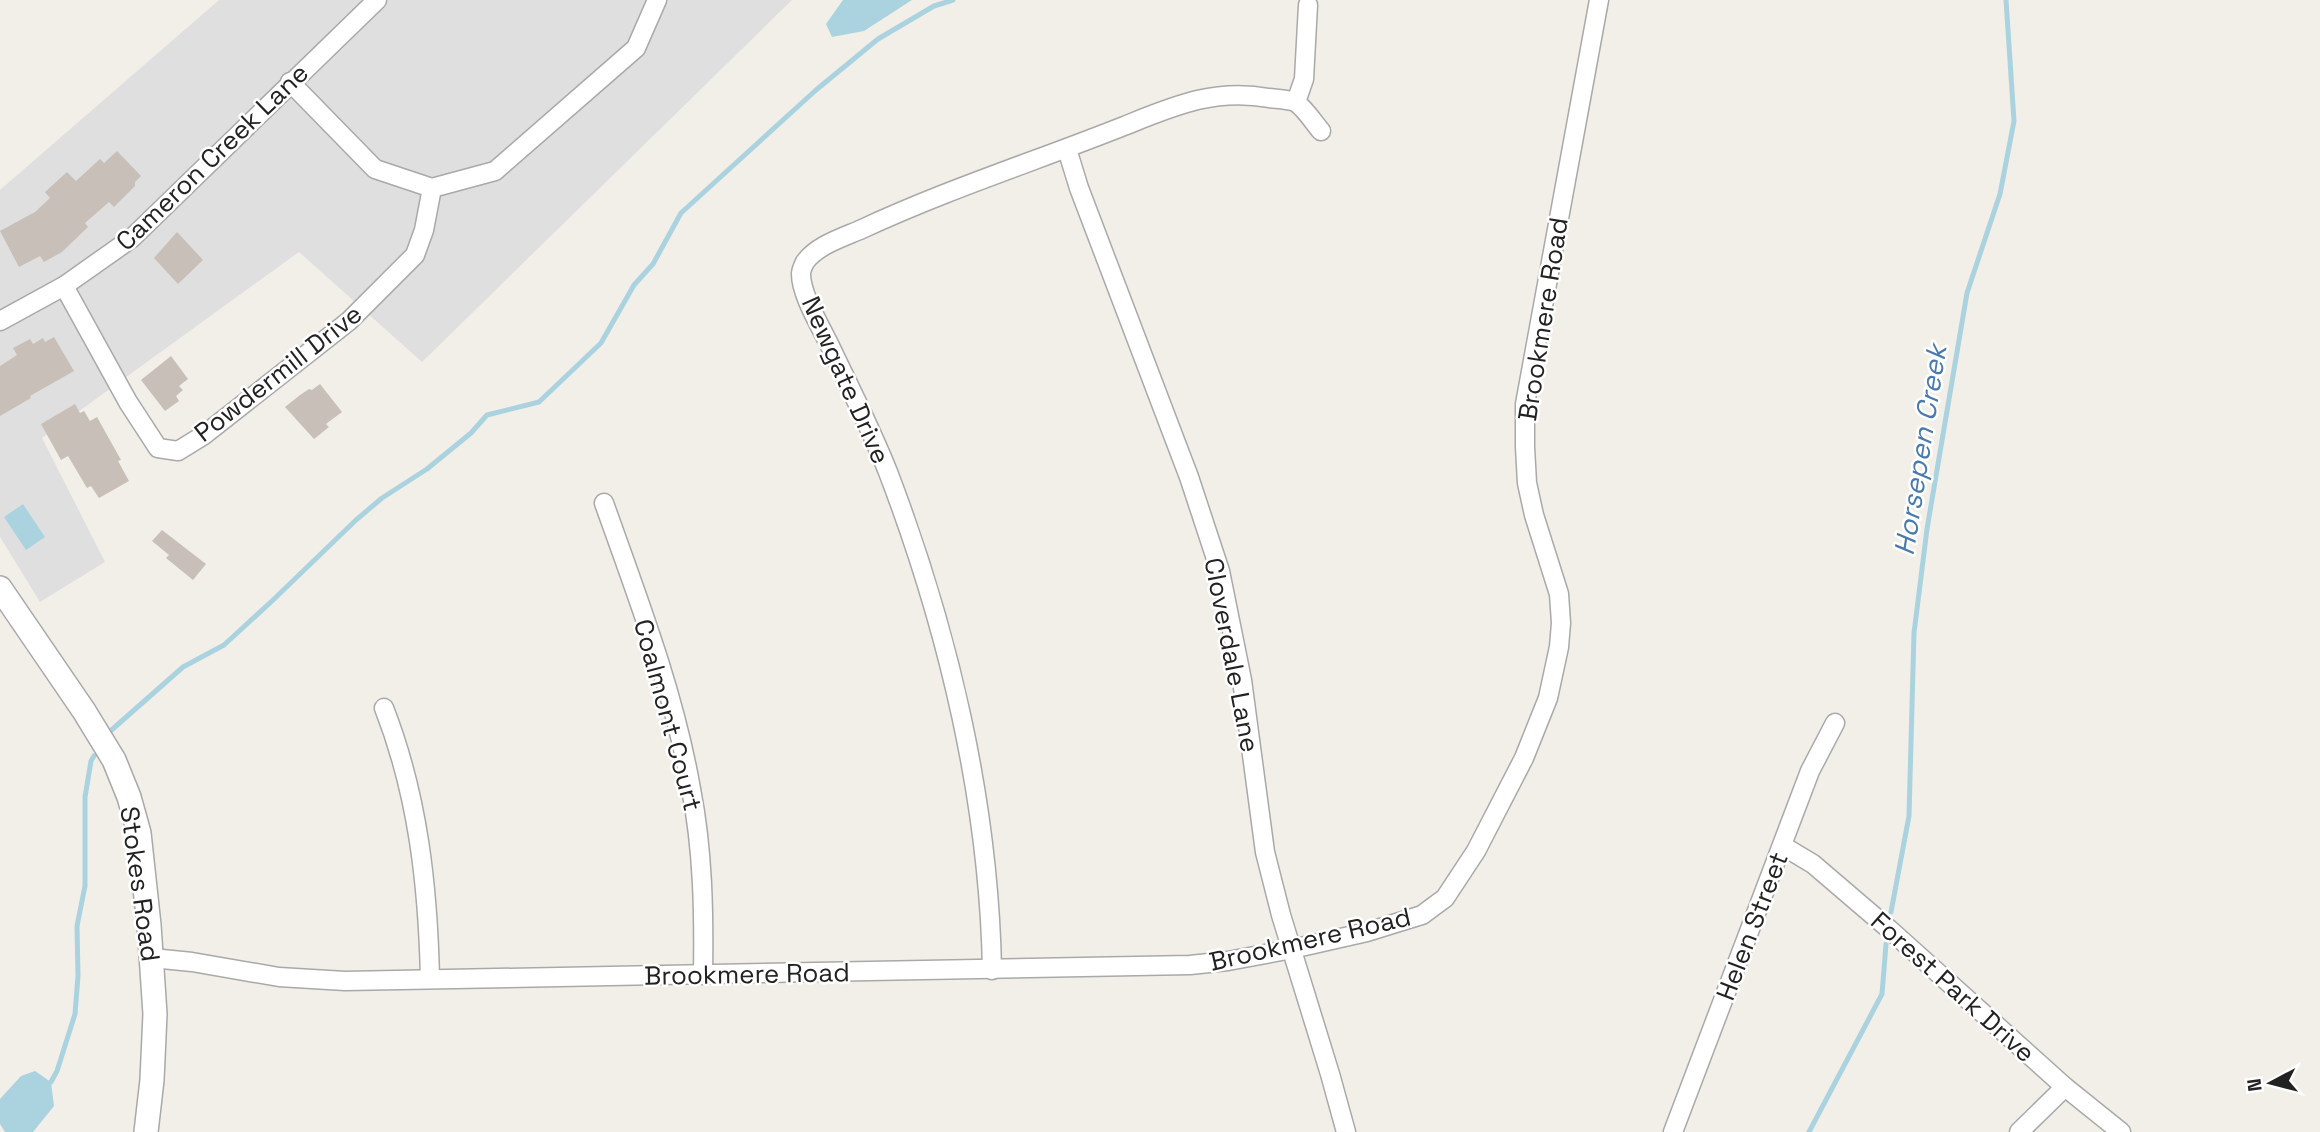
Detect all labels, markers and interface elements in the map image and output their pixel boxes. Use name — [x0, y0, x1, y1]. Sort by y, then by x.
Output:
street label: Cameron Creek Lane — [108, 56, 316, 258]
street label: Brookmere Road — [1510, 215, 1576, 423]
street label: Newgate Drive — [794, 291, 898, 469]
street label: Powdermill Drive — [187, 297, 369, 449]
water label: Horsepen Creek — [1886, 339, 1955, 558]
street label: Cloverdale Lane — [1196, 555, 1268, 755]
street label: Coalmont Court — [626, 615, 710, 815]
street label: Stokes Road — [112, 804, 168, 964]
street label: Helen Street — [1708, 847, 1796, 1005]
street label: Brookmere Road — [1206, 899, 1414, 979]
street label: Forest Park Drive — [1864, 904, 2042, 1070]
street label: Brookmere Road — [644, 955, 850, 993]
north arrow — [2236, 1048, 2306, 1118]
text: N — [2241, 1077, 2268, 1093]

